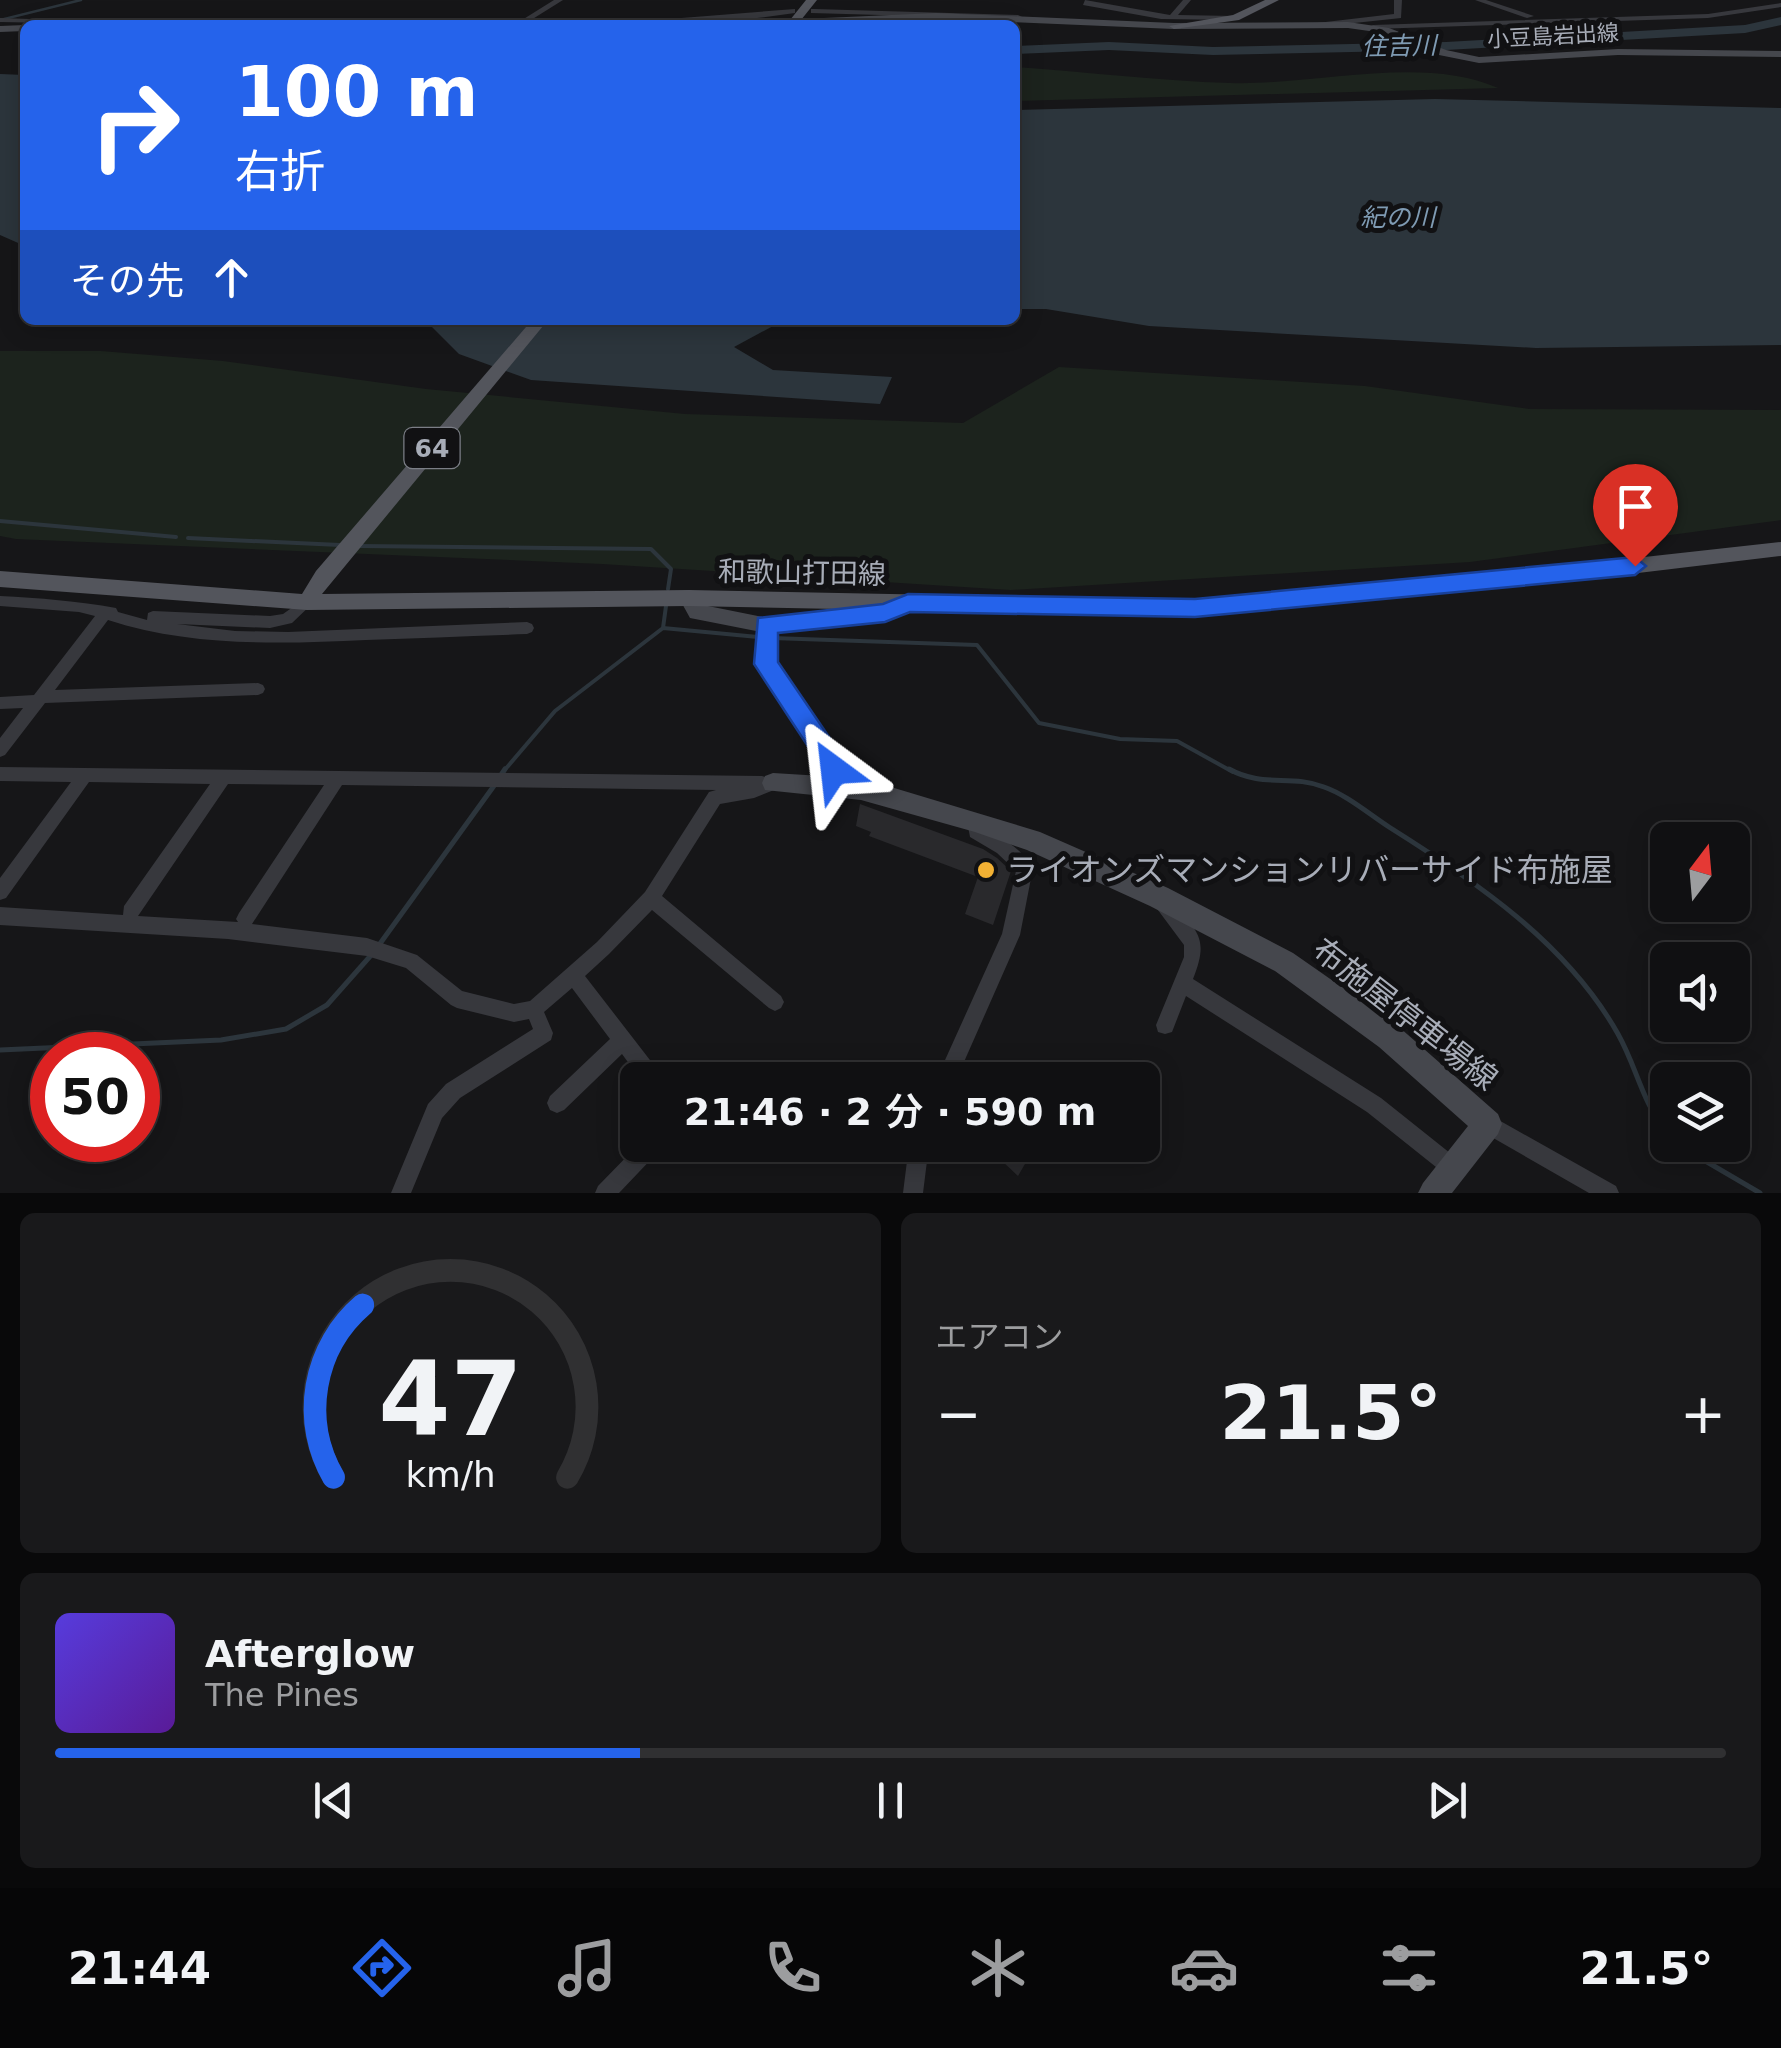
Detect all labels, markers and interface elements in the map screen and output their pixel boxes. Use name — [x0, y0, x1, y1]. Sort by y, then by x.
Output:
street label: 小豆島岩出線 — [1486, 20, 1620, 52]
water label: 住吉川 — [1361, 31, 1440, 61]
text: 100 m — [235, 51, 478, 133]
icon: right — [70, 60, 200, 190]
text: 右折 — [235, 145, 325, 198]
water label: 紀の川 — [1360, 203, 1438, 232]
icon: ahead — [204, 250, 259, 305]
text: その先 — [70, 259, 184, 303]
road number: 64 — [404, 428, 460, 468]
pin — [1593, 464, 1678, 567]
icon: arrive — [1608, 479, 1663, 534]
street label: 和歌山打田線 — [718, 555, 886, 591]
position arrow — [782, 718, 886, 822]
north arrow — [1650, 822, 1750, 922]
map controls — [1650, 822, 1750, 1162]
place label: ライオンズマンションリバーサイド布施屋 — [1006, 851, 1613, 889]
marker: ライオンズマンションリバーサイド布施屋 — [975, 859, 997, 881]
street label: 布施屋停車場線 — [1305, 930, 1505, 1098]
button: sound — [1650, 942, 1750, 1042]
speed limit sign: 50 — [30, 1032, 160, 1162]
button: layers — [1650, 1062, 1750, 1162]
text: 21:46 · 2 分 · 590 m — [684, 1090, 1096, 1134]
text: エアコン — [936, 1318, 1064, 1356]
text: 47 — [378, 1338, 523, 1460]
text: 21.5° — [1219, 1369, 1442, 1457]
text: − — [936, 1382, 982, 1446]
text: + — [1680, 1382, 1726, 1446]
text: km/h — [405, 1454, 495, 1495]
text: Afterglow — [205, 1632, 415, 1676]
text: The Pines — [205, 1676, 359, 1714]
icon: previous — [306, 1773, 361, 1828]
icon: pause — [863, 1773, 918, 1828]
icon: next — [1420, 1773, 1475, 1828]
icon: directions — [347, 1933, 417, 2003]
icon: music — [552, 1933, 622, 2003]
icon: phone — [758, 1933, 828, 2003]
icon: climate — [963, 1933, 1033, 2003]
icon: car — [1169, 1933, 1239, 2003]
icon: filters — [1374, 1933, 1444, 2003]
text: 21:44 — [68, 1942, 211, 1995]
text: 21.5° — [1580, 1942, 1713, 1995]

